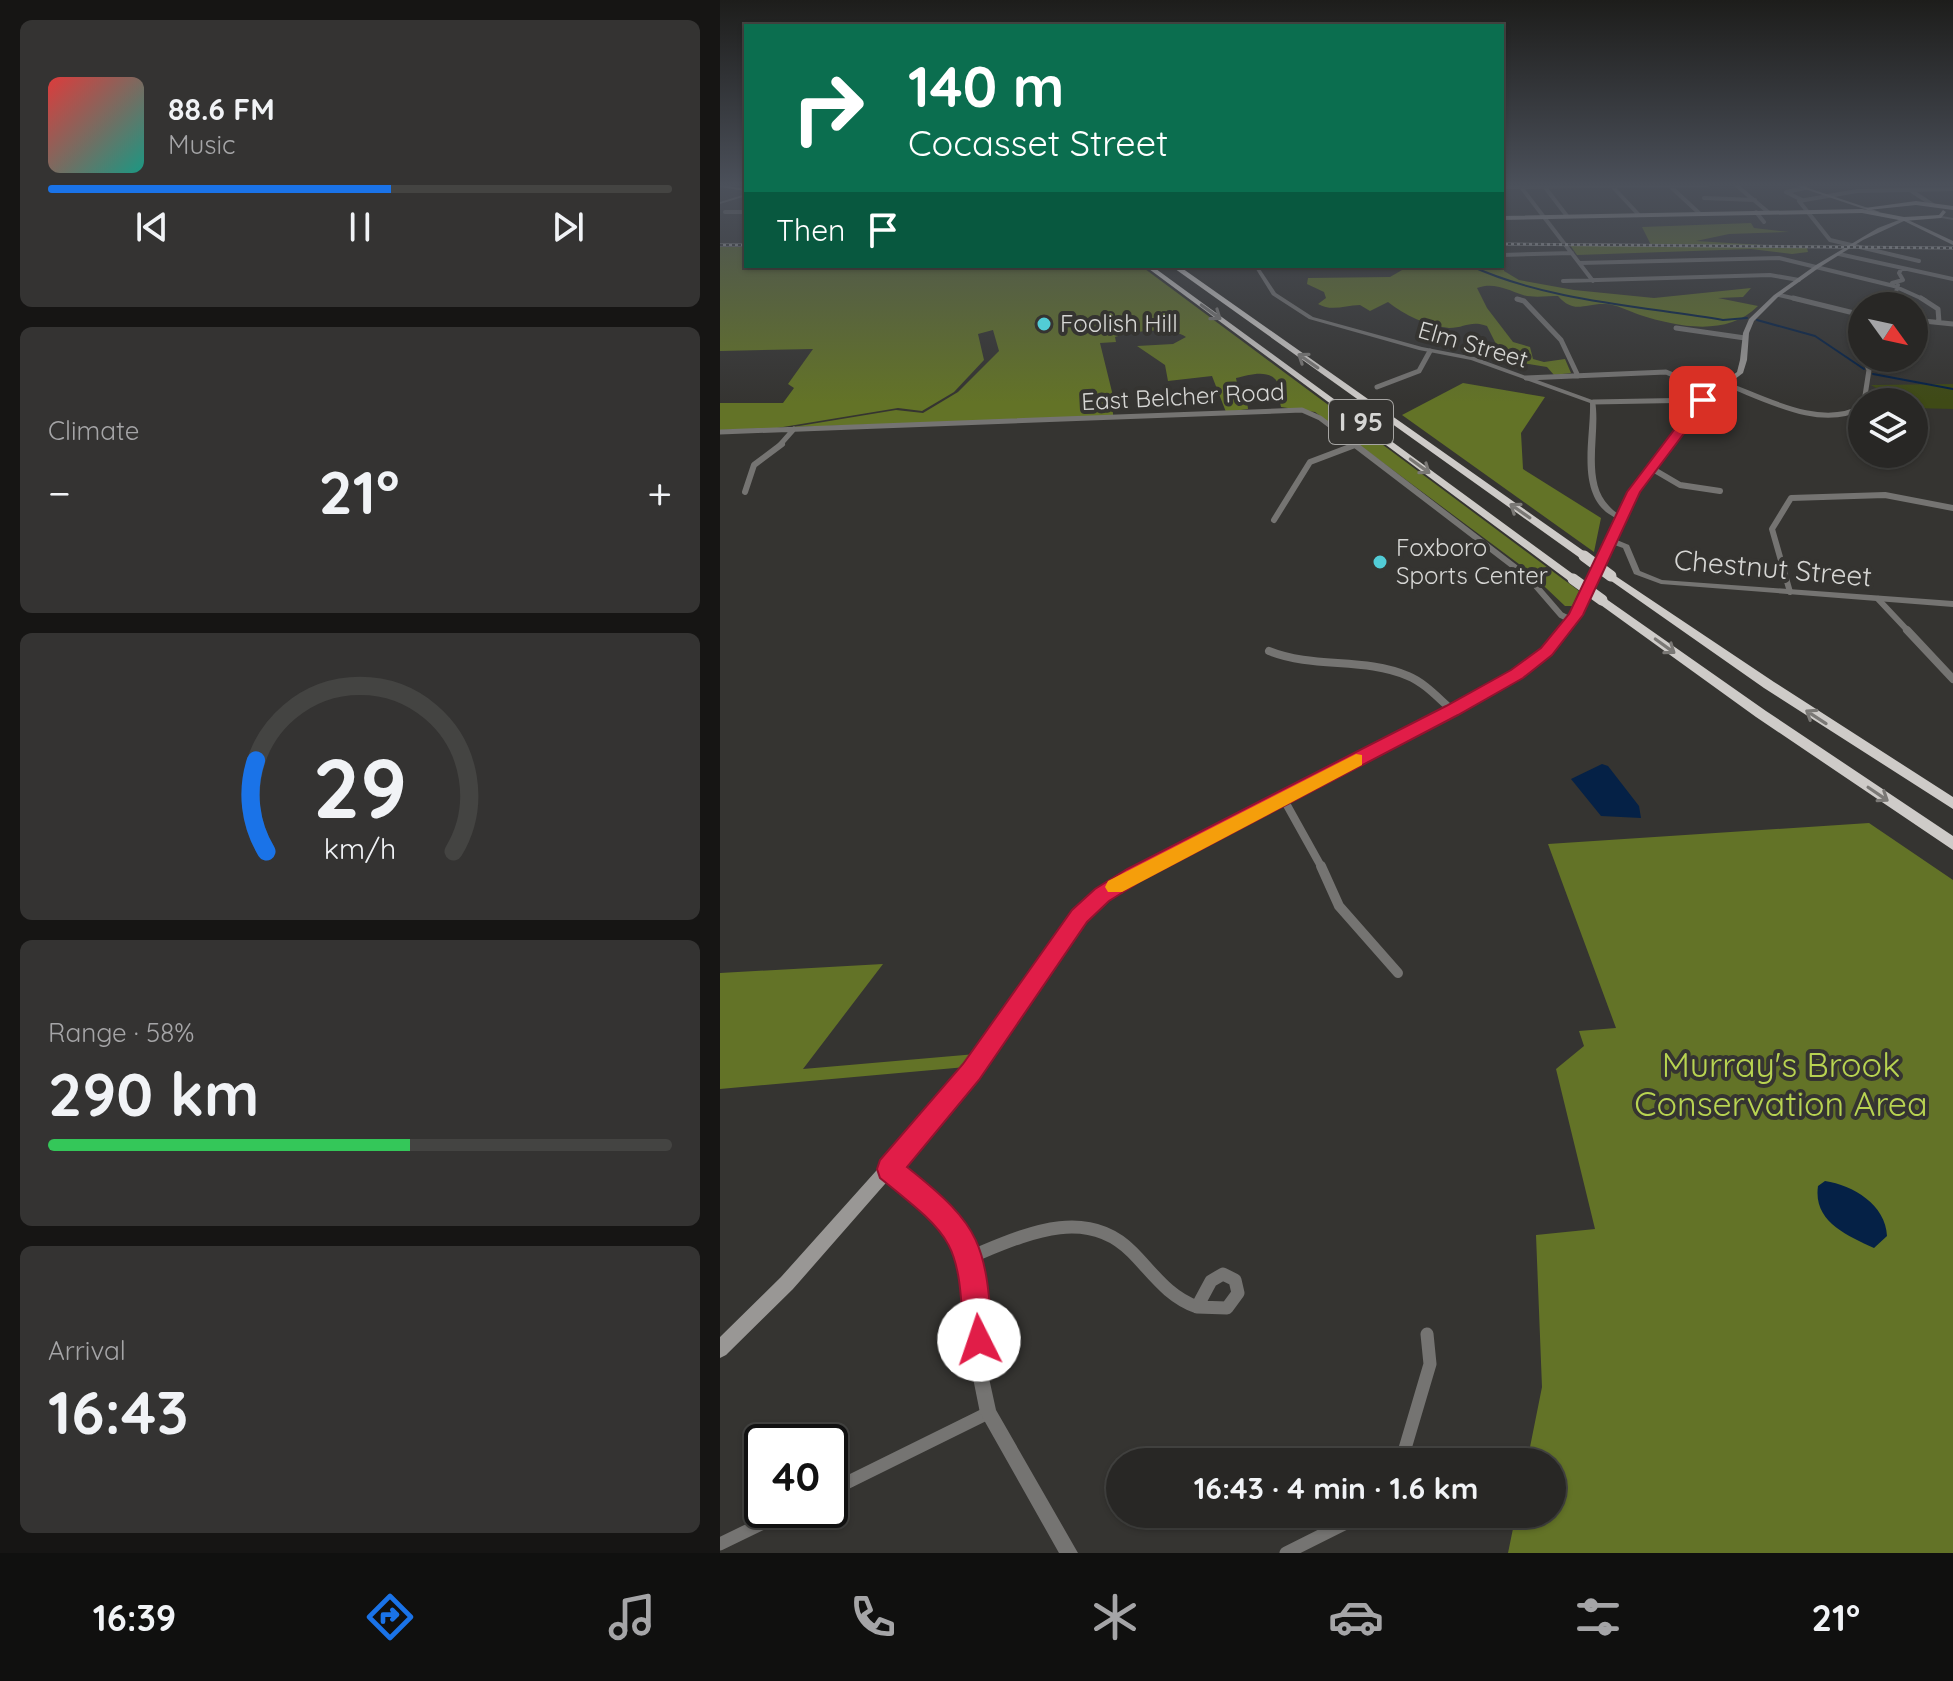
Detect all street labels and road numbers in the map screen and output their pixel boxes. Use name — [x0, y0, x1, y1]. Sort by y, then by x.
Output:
street label: Elm Street — [1415, 314, 1532, 374]
street label: East Belcher Road — [1081, 376, 1285, 416]
road number: I 95 — [1329, 400, 1393, 444]
street label: Chestnut Street — [1673, 541, 1873, 594]

